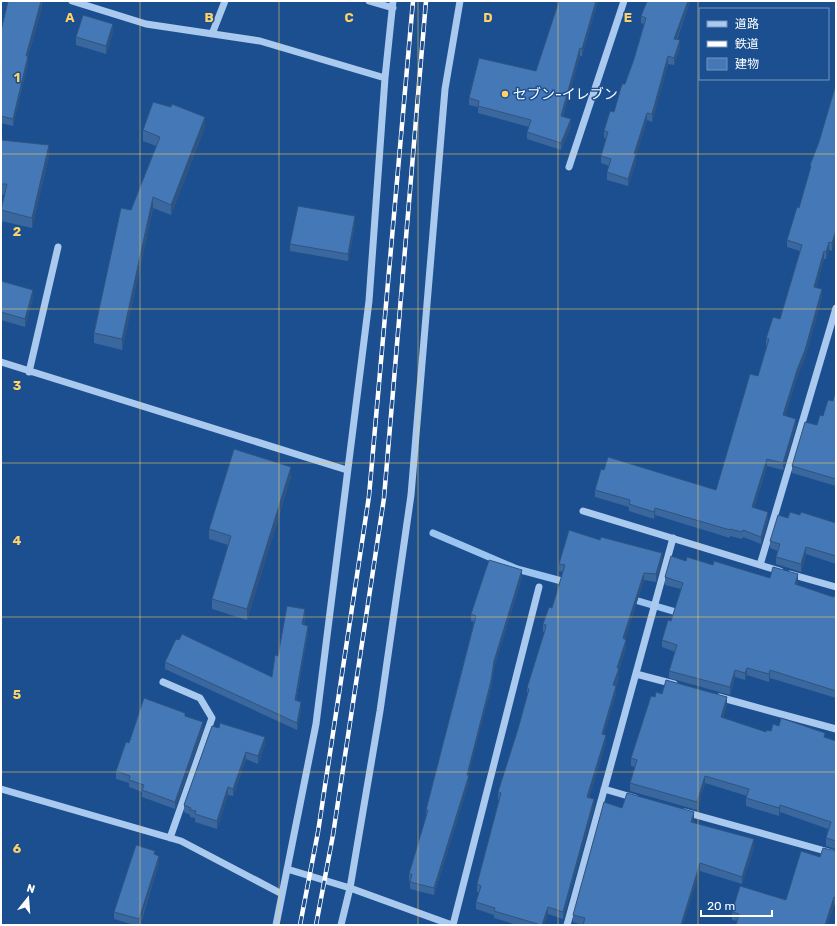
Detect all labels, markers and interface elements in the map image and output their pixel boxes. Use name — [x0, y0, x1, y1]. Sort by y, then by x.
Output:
legend — [699, 8, 829, 80]
text: A — [65, 10, 75, 25]
text: B — [204, 10, 214, 25]
text: C — [344, 10, 354, 25]
text: D — [483, 10, 493, 25]
text: E — [624, 10, 632, 25]
text: 道路 — [735, 17, 759, 31]
text: 鉄道 — [735, 37, 759, 51]
text: 建物 — [735, 57, 759, 71]
text: 1 — [14, 70, 20, 85]
place label: セブン-イレブン — [513, 86, 618, 103]
marker: セブン-イレブン — [500, 89, 510, 99]
text: 2 — [13, 224, 21, 239]
text: 3 — [13, 378, 22, 393]
text: 4 — [13, 533, 22, 548]
text: 5 — [13, 687, 21, 702]
text: 6 — [13, 841, 22, 856]
north arrow — [8, 878, 48, 918]
text: N — [25, 882, 37, 896]
scale bar — [701, 892, 772, 918]
text: 20 m — [707, 899, 735, 913]

